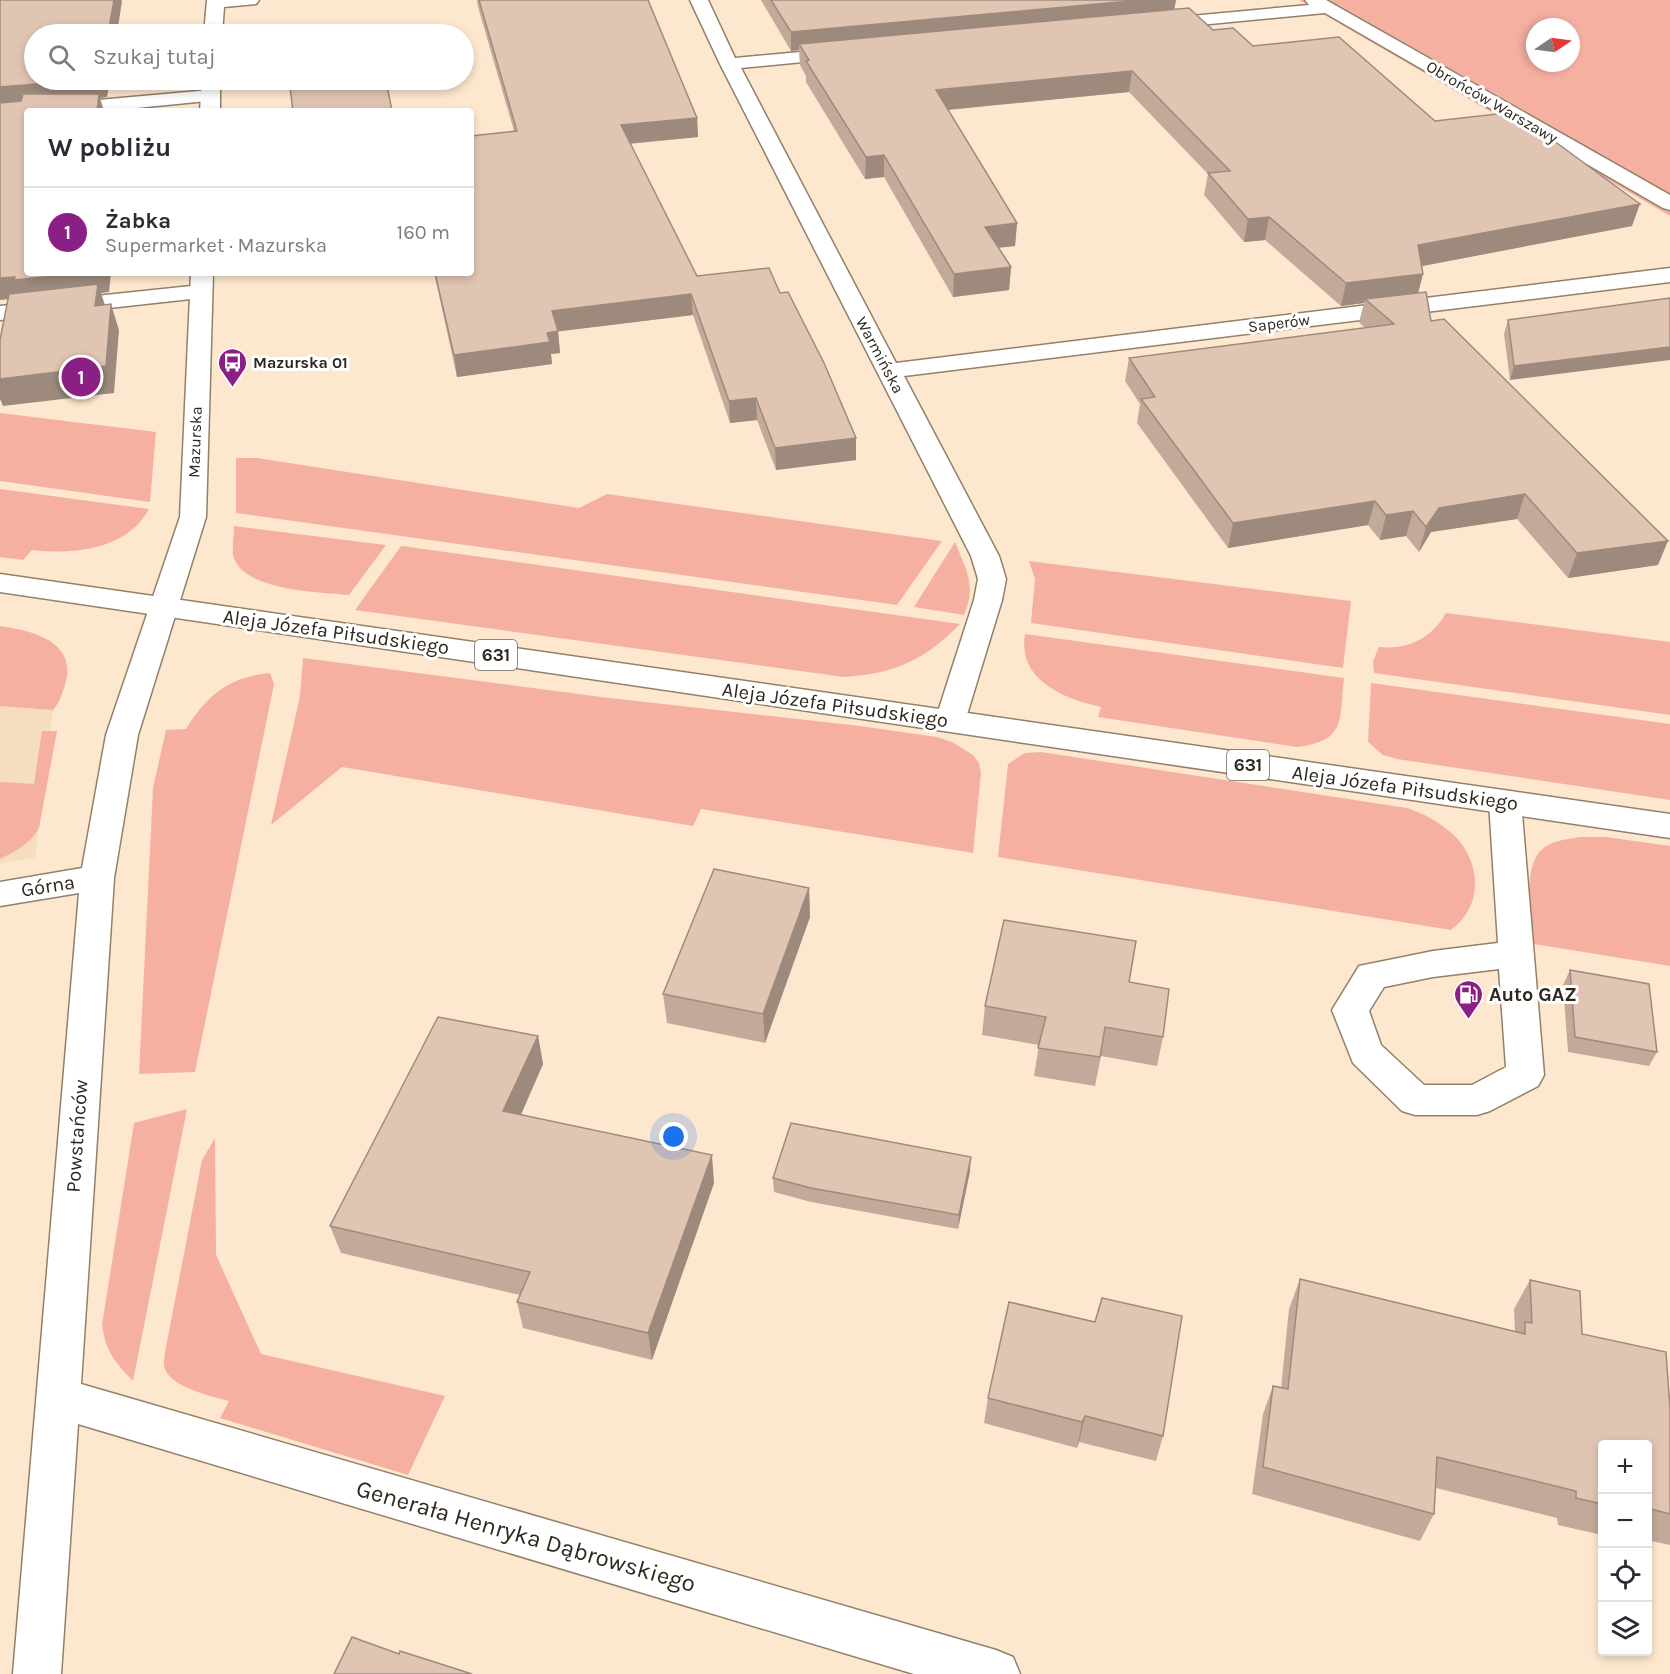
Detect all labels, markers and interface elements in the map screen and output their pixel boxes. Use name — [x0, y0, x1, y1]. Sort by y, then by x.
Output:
north arrow — [1526, 18, 1580, 72]
search box — [24, 24, 474, 90]
icon: search — [45, 41, 78, 74]
text: Szukaj tutaj — [93, 44, 216, 70]
street label: Obrońców Warszawy — [1423, 57, 1562, 148]
text: W pobliżu — [48, 132, 171, 163]
text: Żabka — [105, 208, 171, 234]
text: 1 — [64, 221, 71, 244]
text: 160 m — [397, 221, 450, 244]
text: Supermarket · Mazurska — [105, 234, 327, 257]
street label: Saperów — [1247, 310, 1311, 336]
street label: Warmińska — [852, 313, 908, 397]
bus stop icon: Mazurska 01 — [216, 346, 248, 388]
place label: Mazurska 01 — [253, 353, 348, 372]
pin: 1 — [62, 354, 100, 400]
street label: Mazurska — [184, 406, 206, 478]
street label: Aleja Józefa Piłsudskiego — [221, 605, 451, 659]
road number: 631 — [475, 640, 517, 670]
street label: Aleja Józefa Piłsudskiego — [720, 678, 950, 732]
road number: 631 — [1227, 750, 1269, 780]
street label: Aleja Józefa Piłsudskiego — [1290, 761, 1520, 815]
street label: Górna — [19, 870, 77, 902]
fuel station icon: Auto GAZ — [1452, 978, 1484, 1020]
place label: Auto GAZ — [1489, 983, 1577, 1006]
street label: Powstańców — [62, 1078, 92, 1193]
your location — [659, 1122, 688, 1151]
map controls — [1598, 1440, 1652, 1656]
button: + — [1598, 1440, 1652, 1494]
street label: Generała Henryka Dąbrowskiego — [353, 1474, 699, 1598]
button: − — [1598, 1494, 1652, 1548]
button: locate — [1598, 1548, 1652, 1602]
button: layers — [1598, 1602, 1652, 1656]

